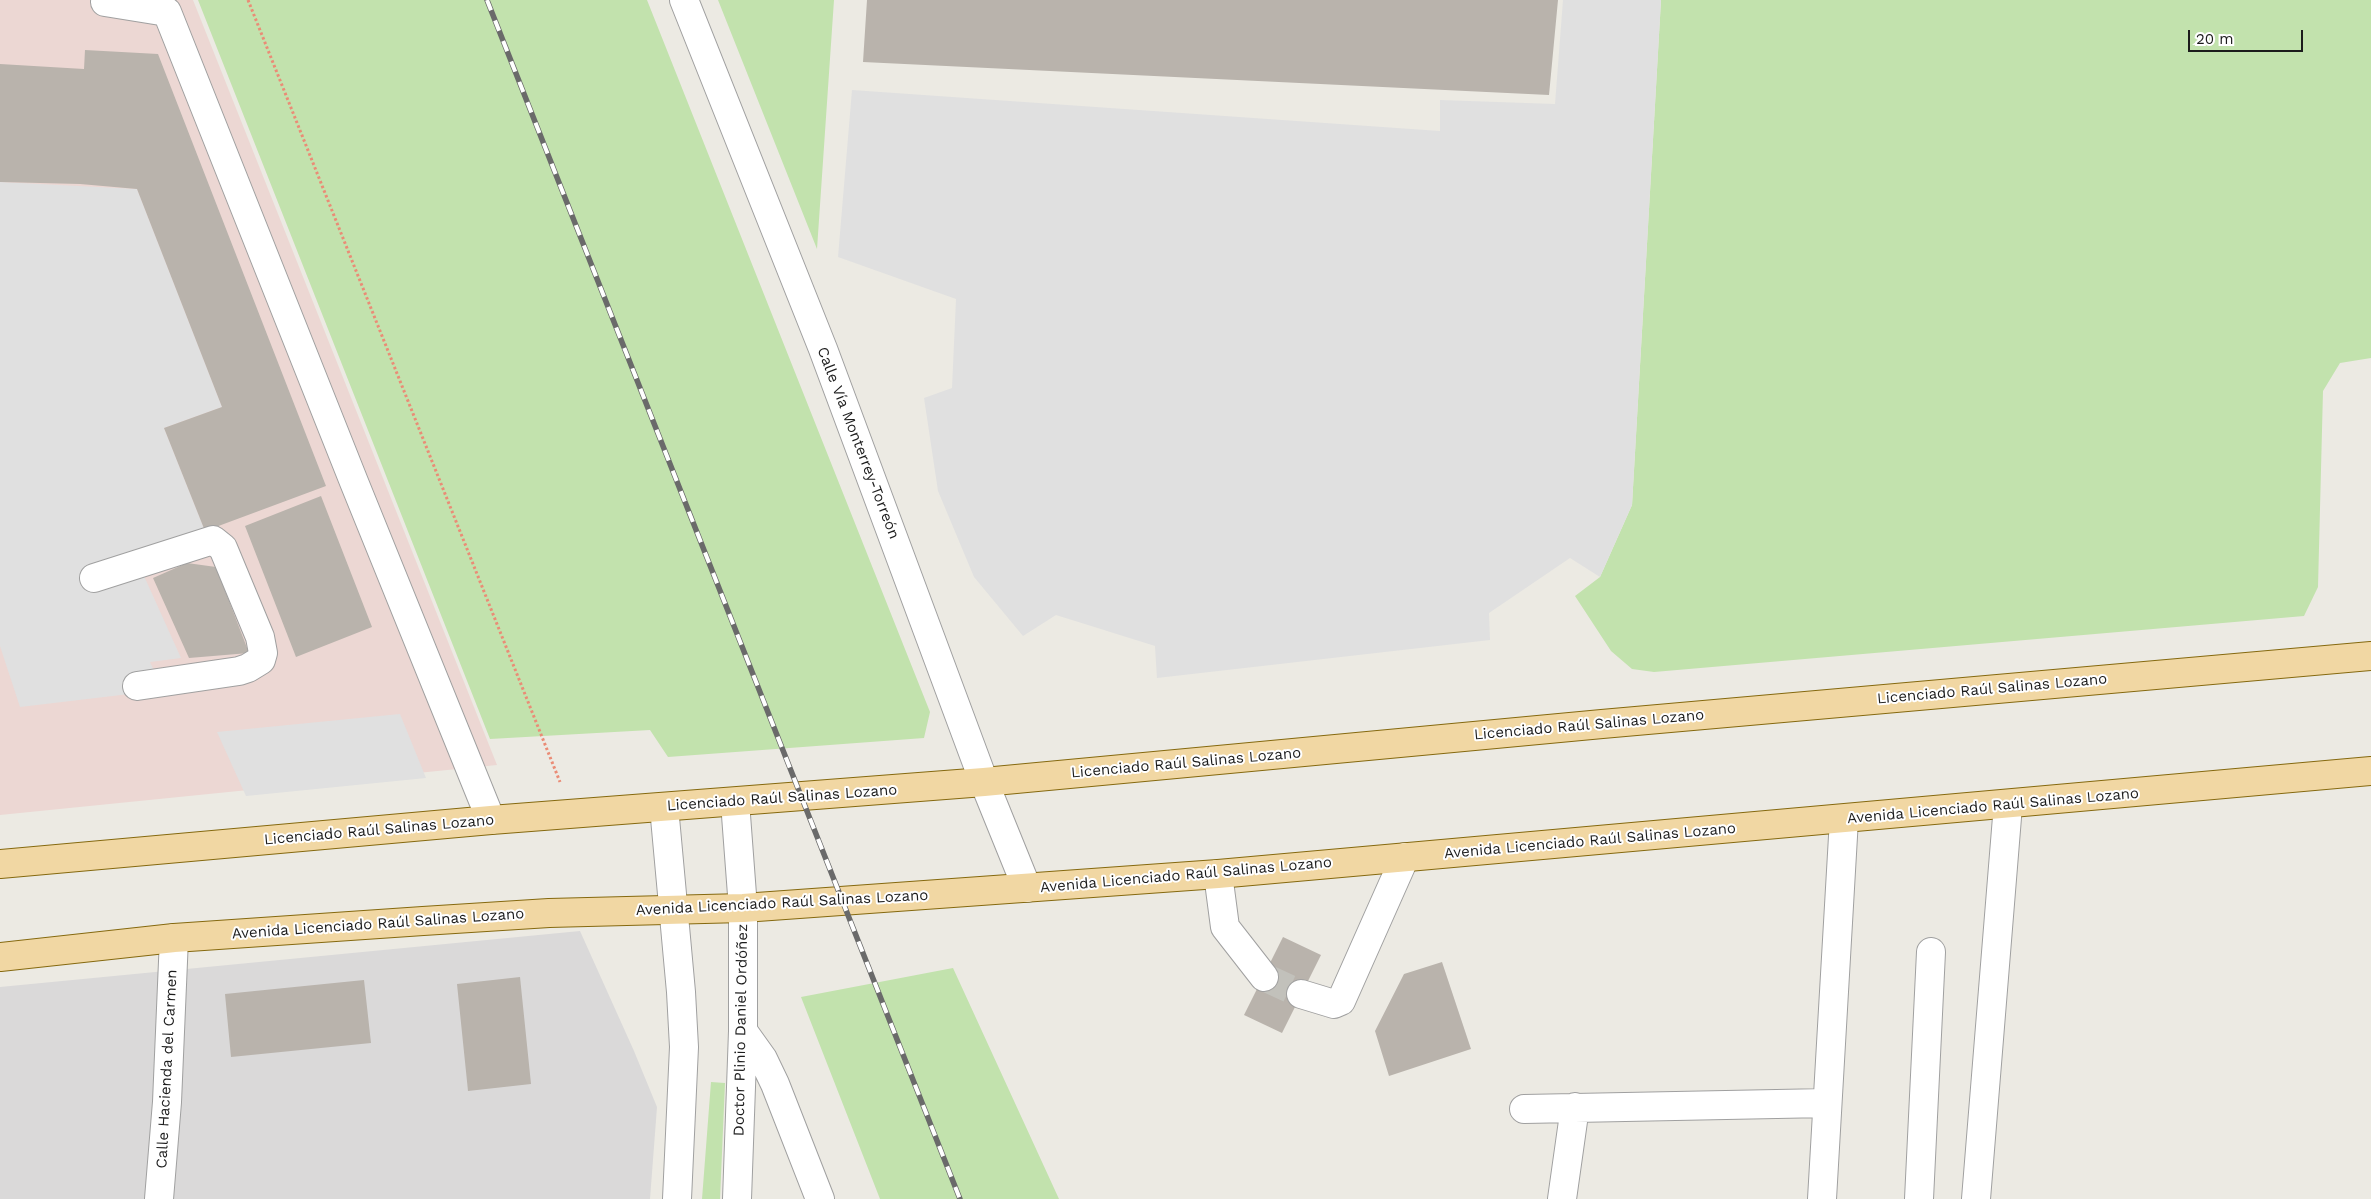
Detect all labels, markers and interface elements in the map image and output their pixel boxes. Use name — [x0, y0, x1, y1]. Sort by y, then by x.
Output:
scale bar — [2191, 20, 2306, 52]
text: 20 m — [2196, 30, 2234, 48]
street label: Calle Vía Monterrey-Torreón — [813, 344, 903, 542]
street label: Licenciado Raúl Salinas Lozano — [1876, 670, 2108, 708]
street label: Licenciado Raúl Salinas Lozano — [1473, 706, 1705, 744]
street label: Licenciado Raúl Salinas Lozano — [1070, 744, 1302, 782]
street label: Licenciado Raúl Salinas Lozano — [666, 781, 898, 815]
street label: Avenida Licenciado Raúl Salinas Lozano — [1846, 784, 2140, 828]
street label: Licenciado Raúl Salinas Lozano — [263, 811, 495, 849]
street label: Avenida Licenciado Raúl Salinas Lozano — [1443, 819, 1737, 863]
street label: Avenida Licenciado Raúl Salinas Lozano — [1039, 853, 1333, 897]
street label: Avenida Licenciado Raúl Salinas Lozano — [635, 886, 929, 920]
street label: Avenida Licenciado Raúl Salinas Lozano — [231, 905, 525, 943]
street label: Doctor Plinio Daniel Ordóñez — [730, 924, 752, 1136]
street label: Calle Hacienda del Carmen — [153, 969, 181, 1169]

